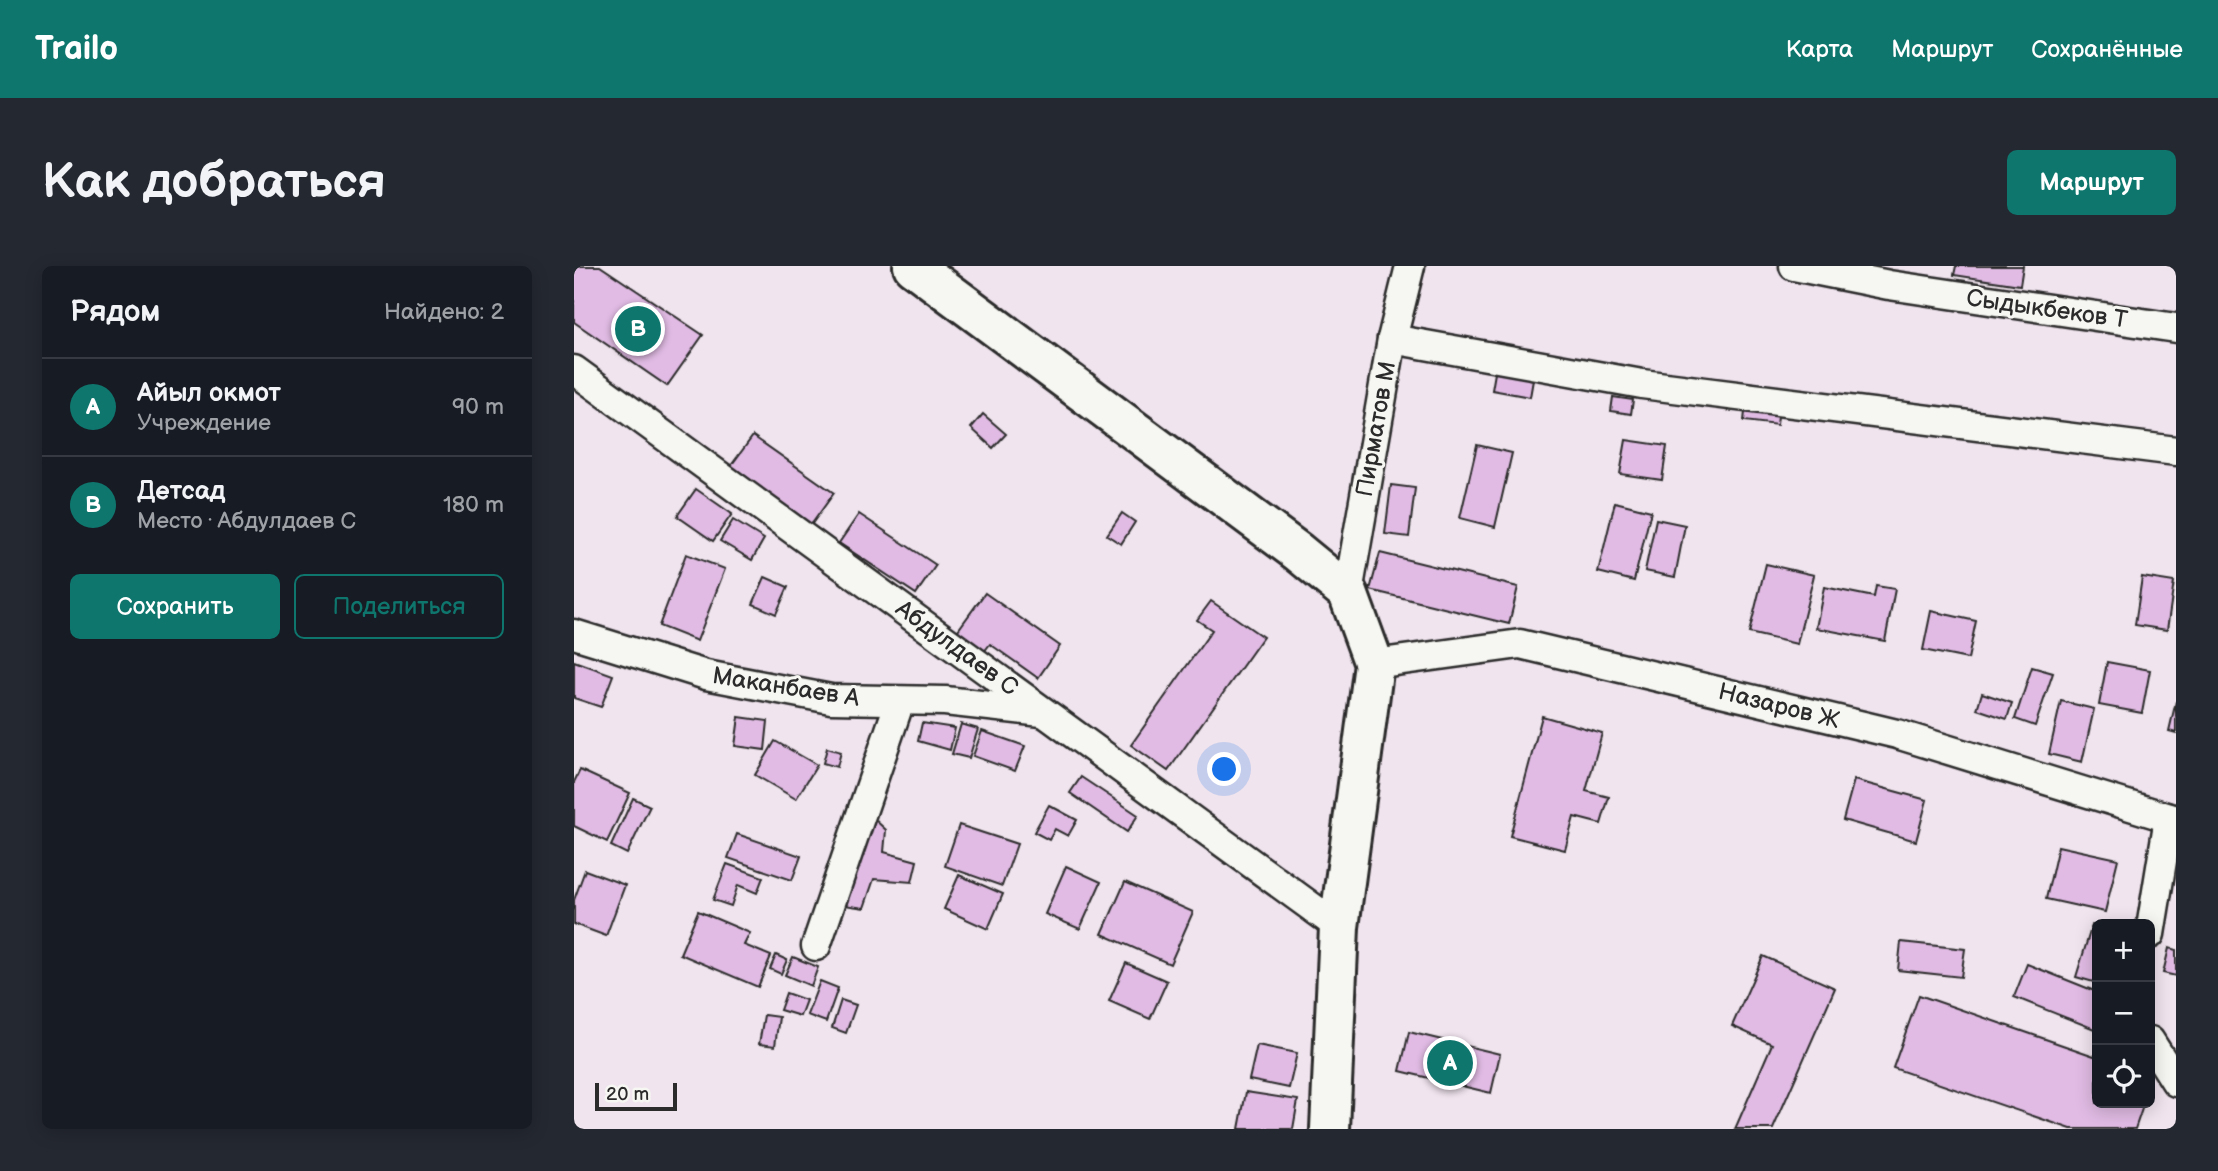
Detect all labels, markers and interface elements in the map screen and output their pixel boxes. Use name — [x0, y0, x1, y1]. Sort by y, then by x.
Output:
text: Trailo — [35, 29, 118, 69]
text: Карта — [1786, 35, 1853, 64]
text: Маршрут — [1891, 35, 1993, 64]
text: Сохранённые — [2031, 35, 2183, 64]
button: Маршрут — [2007, 150, 2176, 215]
text: Как добраться — [42, 153, 386, 212]
street label: Сыдыкбеков Т — [1965, 283, 2130, 335]
text: Рядом — [70, 294, 160, 330]
text: Найдено: 2 — [384, 298, 504, 326]
pin: B — [615, 303, 661, 355]
street label: Пирматов М — [1350, 359, 1402, 499]
text: Айыл окмот — [137, 378, 281, 409]
text: A — [86, 393, 100, 421]
text: 90 m — [452, 393, 504, 421]
text: Учреждение — [137, 409, 271, 437]
text: Детсад — [137, 476, 225, 507]
text: B — [85, 491, 101, 519]
text: 180 m — [443, 491, 504, 519]
text: Место · Абдулдаев С — [137, 507, 356, 535]
button: Сохранить — [70, 574, 280, 639]
button: Поделиться — [294, 574, 504, 639]
street label: Абдулдаев С — [889, 593, 1024, 702]
street label: Маканбаев А — [710, 661, 862, 713]
street label: Назаров Ж — [1715, 677, 1843, 735]
your location — [1207, 752, 1241, 786]
map controls — [2092, 919, 2155, 1108]
button: + — [2092, 919, 2155, 982]
button: − — [2092, 982, 2155, 1045]
pin: A — [1427, 1037, 1473, 1089]
button: locate — [2092, 1045, 2155, 1108]
scale bar — [595, 1080, 677, 1112]
text: 20 m — [606, 1083, 649, 1106]

